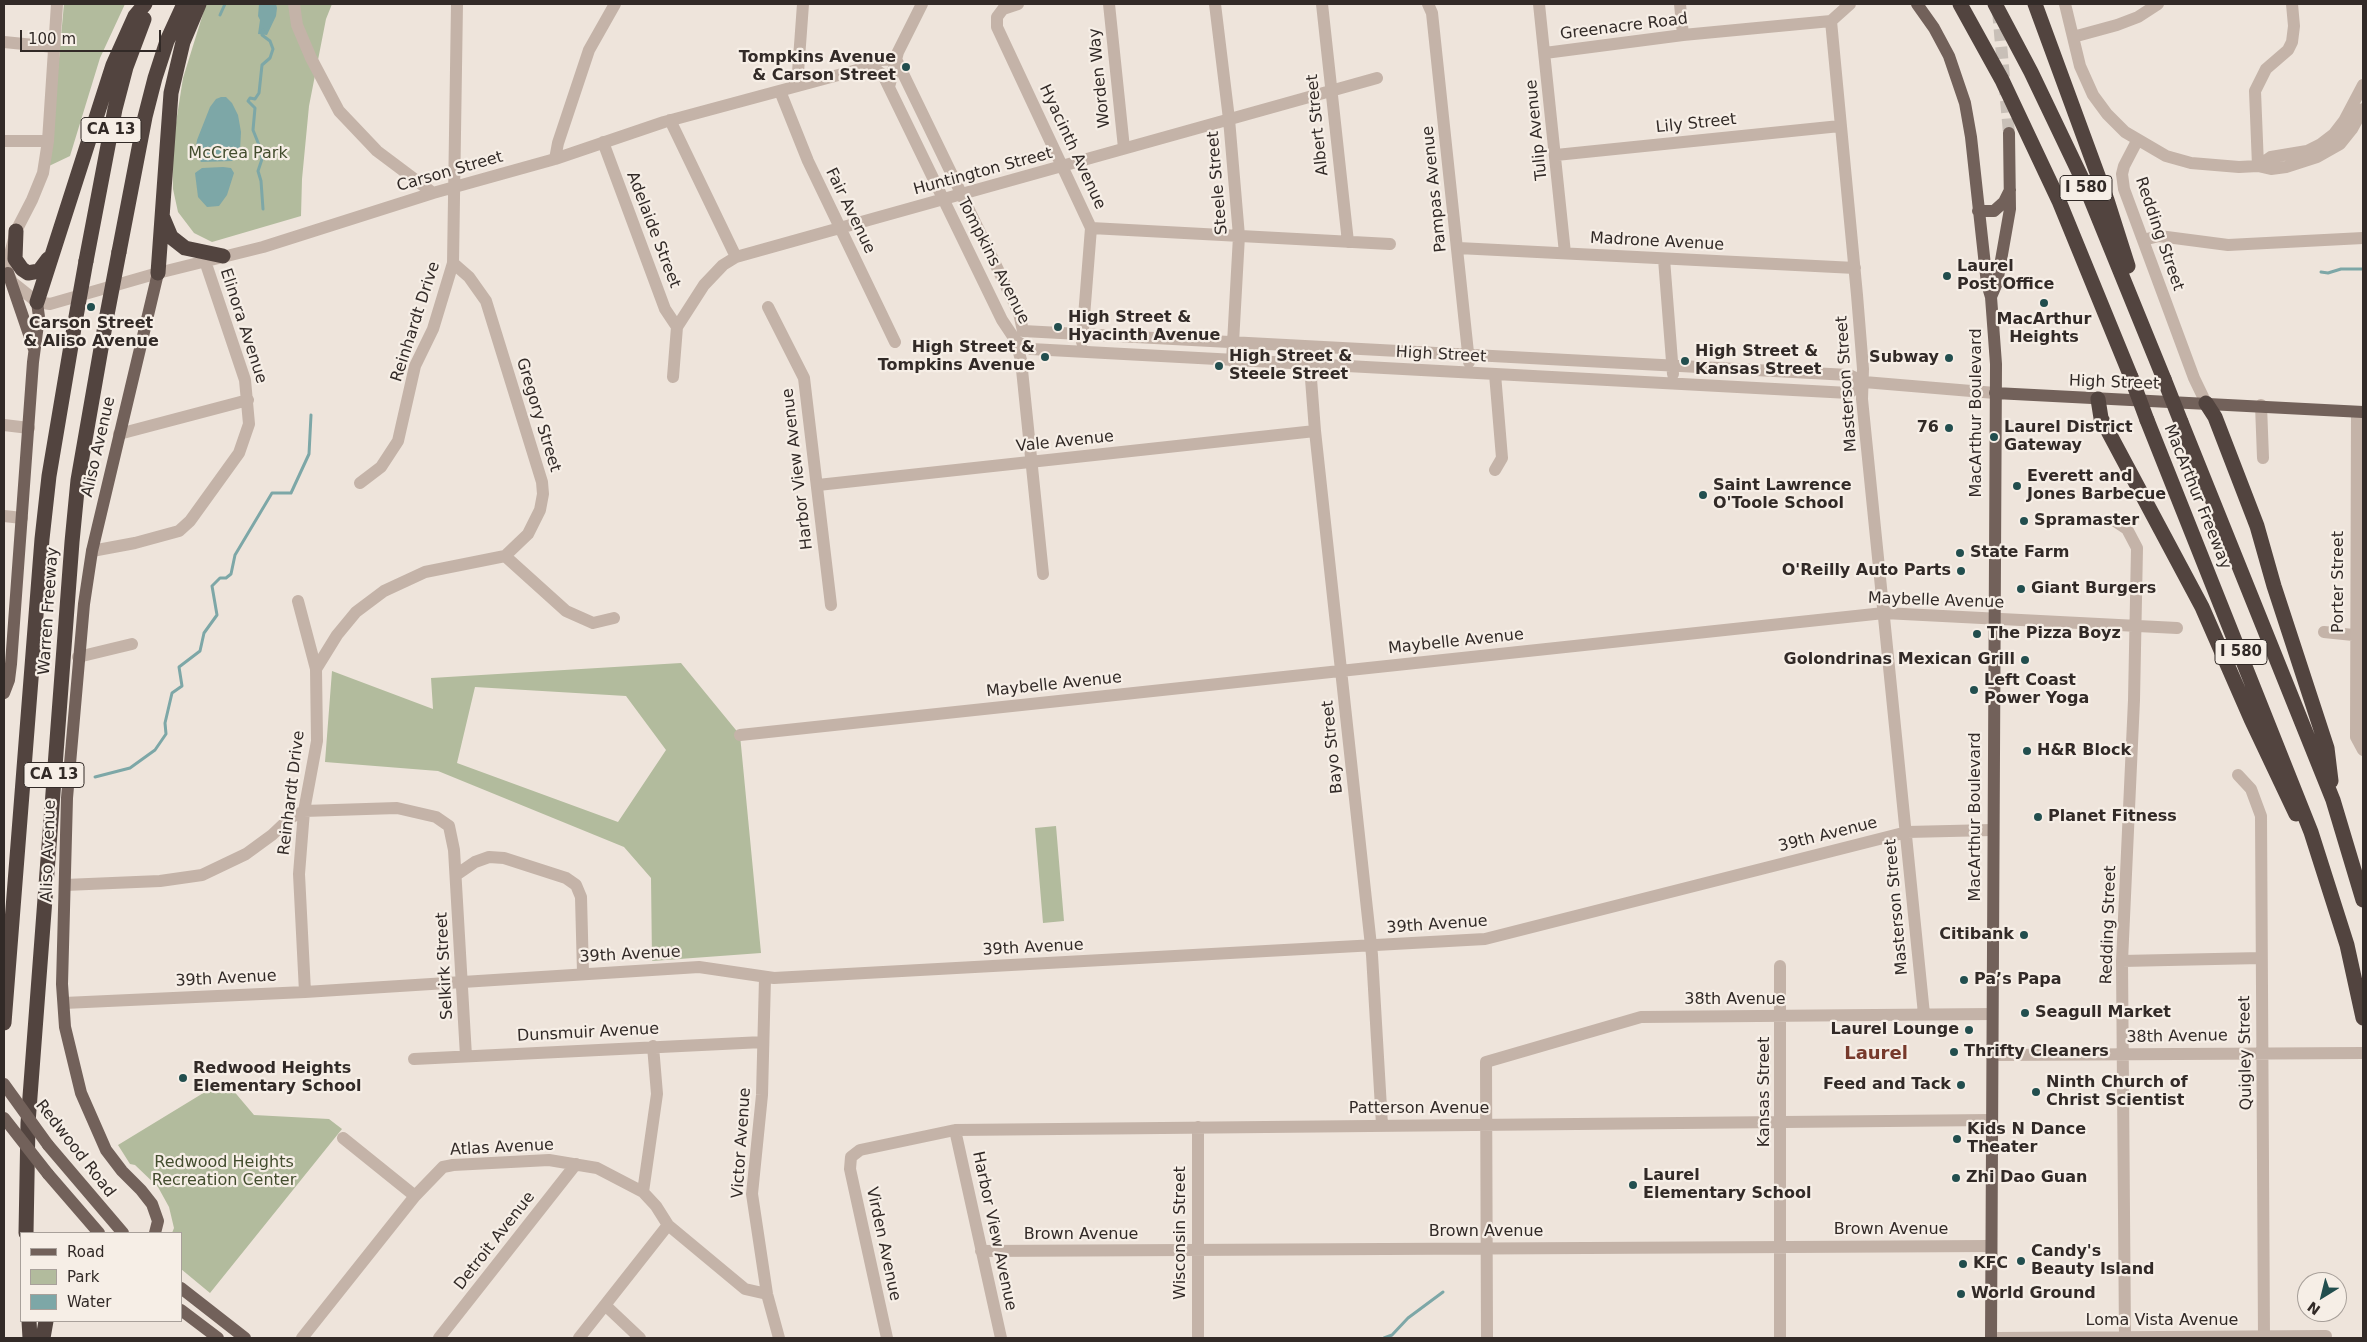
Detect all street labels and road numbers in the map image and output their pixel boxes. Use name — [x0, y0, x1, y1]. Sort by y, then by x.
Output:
street label: Greenacre Road — [1559, 10, 1689, 44]
street label: Worden Way — [1085, 27, 1115, 129]
street label: Albert Street — [1303, 73, 1333, 177]
street label: Tulip Avenue — [1522, 79, 1552, 181]
street label: Hyacinth Avenue — [1035, 81, 1109, 213]
street label: Lily Street — [1655, 110, 1737, 138]
road number: CA 13 — [81, 118, 141, 142]
street label: Pampas Avenue — [1419, 125, 1451, 253]
street label: Steele Street — [1204, 130, 1232, 236]
street label: Huntington Street — [911, 144, 1055, 200]
street label: Carson Street — [395, 148, 505, 196]
street label: Fair Avenue — [821, 165, 879, 257]
street label: Adelaide Street — [622, 169, 684, 291]
street label: Redding Street — [2131, 175, 2187, 293]
road number: I 580 — [2060, 176, 2112, 200]
street label: Tompkins Avenue — [953, 195, 1033, 327]
street label: Madrone Avenue — [1589, 229, 1725, 255]
street label: Reinhardt Drive — [388, 259, 444, 385]
street label: Elinora Avenue — [215, 266, 271, 386]
street label: Masterson Street — [1833, 315, 1861, 453]
street label: MacArthur Boulevard — [1967, 328, 1987, 498]
street label: High Street — [1395, 343, 1487, 367]
street label: Gregory Street — [512, 356, 564, 474]
street label: High Street — [2068, 372, 2160, 394]
street label: Harbor View Avenue — [779, 387, 817, 551]
street label: Aliso Avenue — [78, 395, 120, 499]
street label: MacArthur Freeway — [2159, 422, 2235, 572]
street label: Vale Avenue — [1015, 427, 1115, 457]
street label: Porter Street — [2329, 531, 2349, 633]
street label: Warren Freeway — [35, 546, 63, 676]
street label: Maybelle Avenue — [1868, 589, 2004, 613]
street label: Maybelle Avenue — [1387, 625, 1525, 659]
road number: I 580 — [2215, 640, 2267, 664]
street label: Maybelle Avenue — [985, 668, 1123, 702]
street label: Bayo Street — [1319, 699, 1347, 795]
street label: Reinhardt Drive — [275, 730, 309, 856]
street label: MacArthur Boulevard — [1966, 732, 1986, 902]
road number: CA 13 — [24, 762, 84, 788]
street label: Aliso Avenue — [38, 799, 60, 903]
street label: 39th Avenue — [1777, 813, 1879, 857]
street label: Masterson Street — [1881, 838, 1913, 976]
street label: Redding Street — [2097, 865, 2121, 985]
street label: Selkirk Street — [433, 912, 457, 1020]
street label: 39th Avenue — [1386, 912, 1488, 938]
street label: 39th Avenue — [982, 936, 1084, 960]
street label: 39th Avenue — [579, 943, 681, 967]
street label: 39th Avenue — [175, 967, 277, 991]
street label: 38th Avenue — [1684, 990, 1786, 1010]
street label: Quigley Street — [2235, 995, 2257, 1111]
street label: Dunsmuir Avenue — [516, 1020, 660, 1046]
street label: 38th Avenue — [2126, 1027, 2228, 1047]
street label: Kansas Street — [1755, 1037, 1775, 1147]
street label: Victor Avenue — [729, 1087, 755, 1199]
street label: Redwood Road — [31, 1096, 119, 1202]
street label: Patterson Avenue — [1349, 1099, 1489, 1119]
street label: Atlas Avenue — [450, 1136, 554, 1160]
street label: Harbor View Avenue — [968, 1150, 1020, 1312]
street label: Wisconsin Street — [1171, 1166, 1191, 1300]
street label: Virden Avenue — [862, 1185, 904, 1303]
street label: Detroit Avenue — [451, 1188, 539, 1294]
street label: Brown Avenue — [1834, 1220, 1948, 1240]
street label: Brown Avenue — [1429, 1222, 1543, 1242]
street label: Brown Avenue — [1024, 1225, 1138, 1245]
street label: Loma Vista Avenue — [2086, 1311, 2238, 1331]

